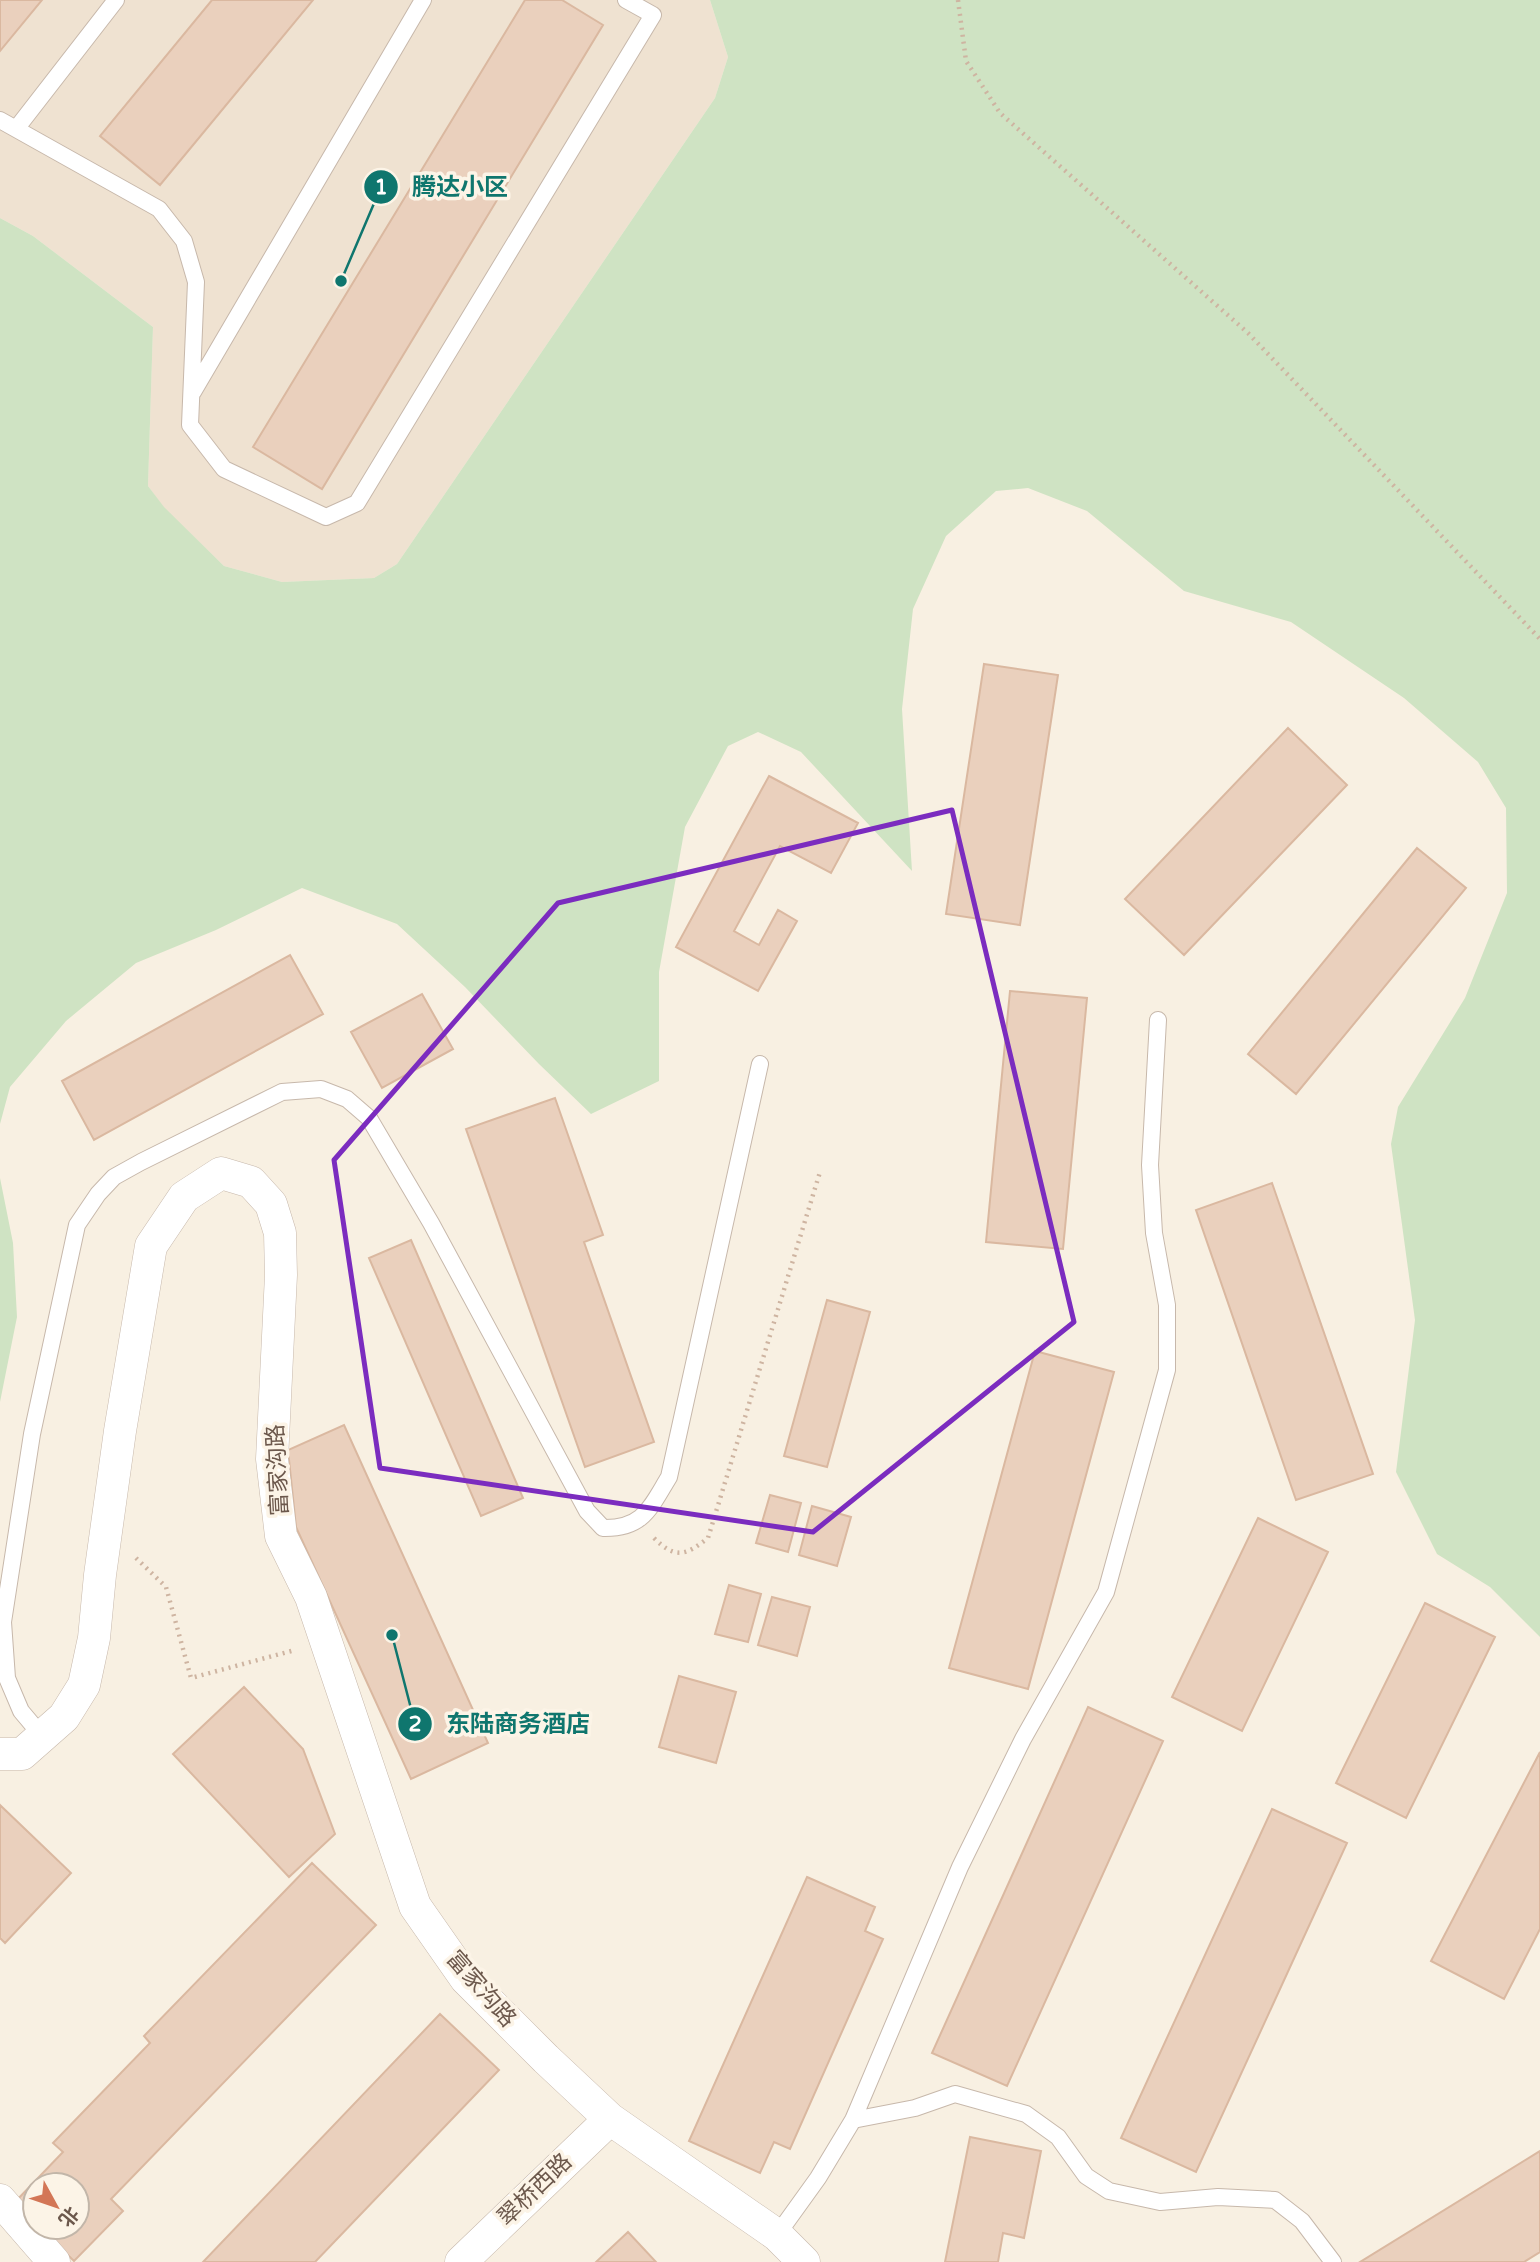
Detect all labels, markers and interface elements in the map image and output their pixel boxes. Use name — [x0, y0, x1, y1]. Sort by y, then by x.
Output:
callout: 腾达小区 — [363, 164, 522, 209]
text: 腾达小区 — [412, 173, 508, 202]
text: 1 — [374, 175, 388, 200]
street label: 富家沟路 — [262, 1423, 294, 1517]
callout: 东陆商务酒店 — [397, 1701, 604, 1746]
text: 东陆商务酒店 — [446, 1710, 590, 1739]
text: 2 — [408, 1712, 422, 1737]
street label: 富家沟路 — [440, 1945, 522, 2033]
street label: 翠桥西路 — [492, 2148, 578, 2232]
north arrow — [21, 2171, 91, 2241]
text: 北 — [54, 2202, 83, 2231]

